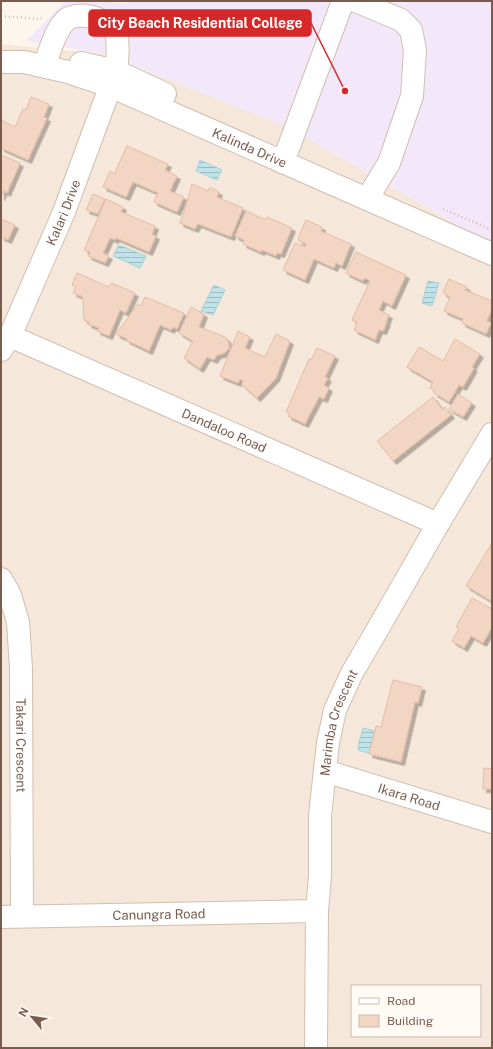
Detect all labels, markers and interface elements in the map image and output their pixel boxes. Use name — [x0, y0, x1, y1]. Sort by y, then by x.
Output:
callout: City Beach Residential College — [89, 10, 311, 36]
text: City Beach Residential College — [97, 15, 303, 31]
street label: Kalinda Drive — [210, 125, 289, 171]
street label: Kalari Drive — [43, 178, 83, 248]
street label: Dandaloo Road — [179, 405, 269, 456]
street label: Marimba Crescent — [317, 666, 361, 777]
street label: Takari Crescent — [13, 698, 29, 793]
street label: Ikara Road — [376, 781, 442, 814]
street label: Canungra Road — [112, 906, 206, 923]
legend — [351, 985, 481, 1037]
text: Road — [387, 994, 415, 1008]
north arrow — [12, 997, 52, 1037]
text: N — [16, 1005, 31, 1019]
text: Building — [387, 1014, 433, 1028]

